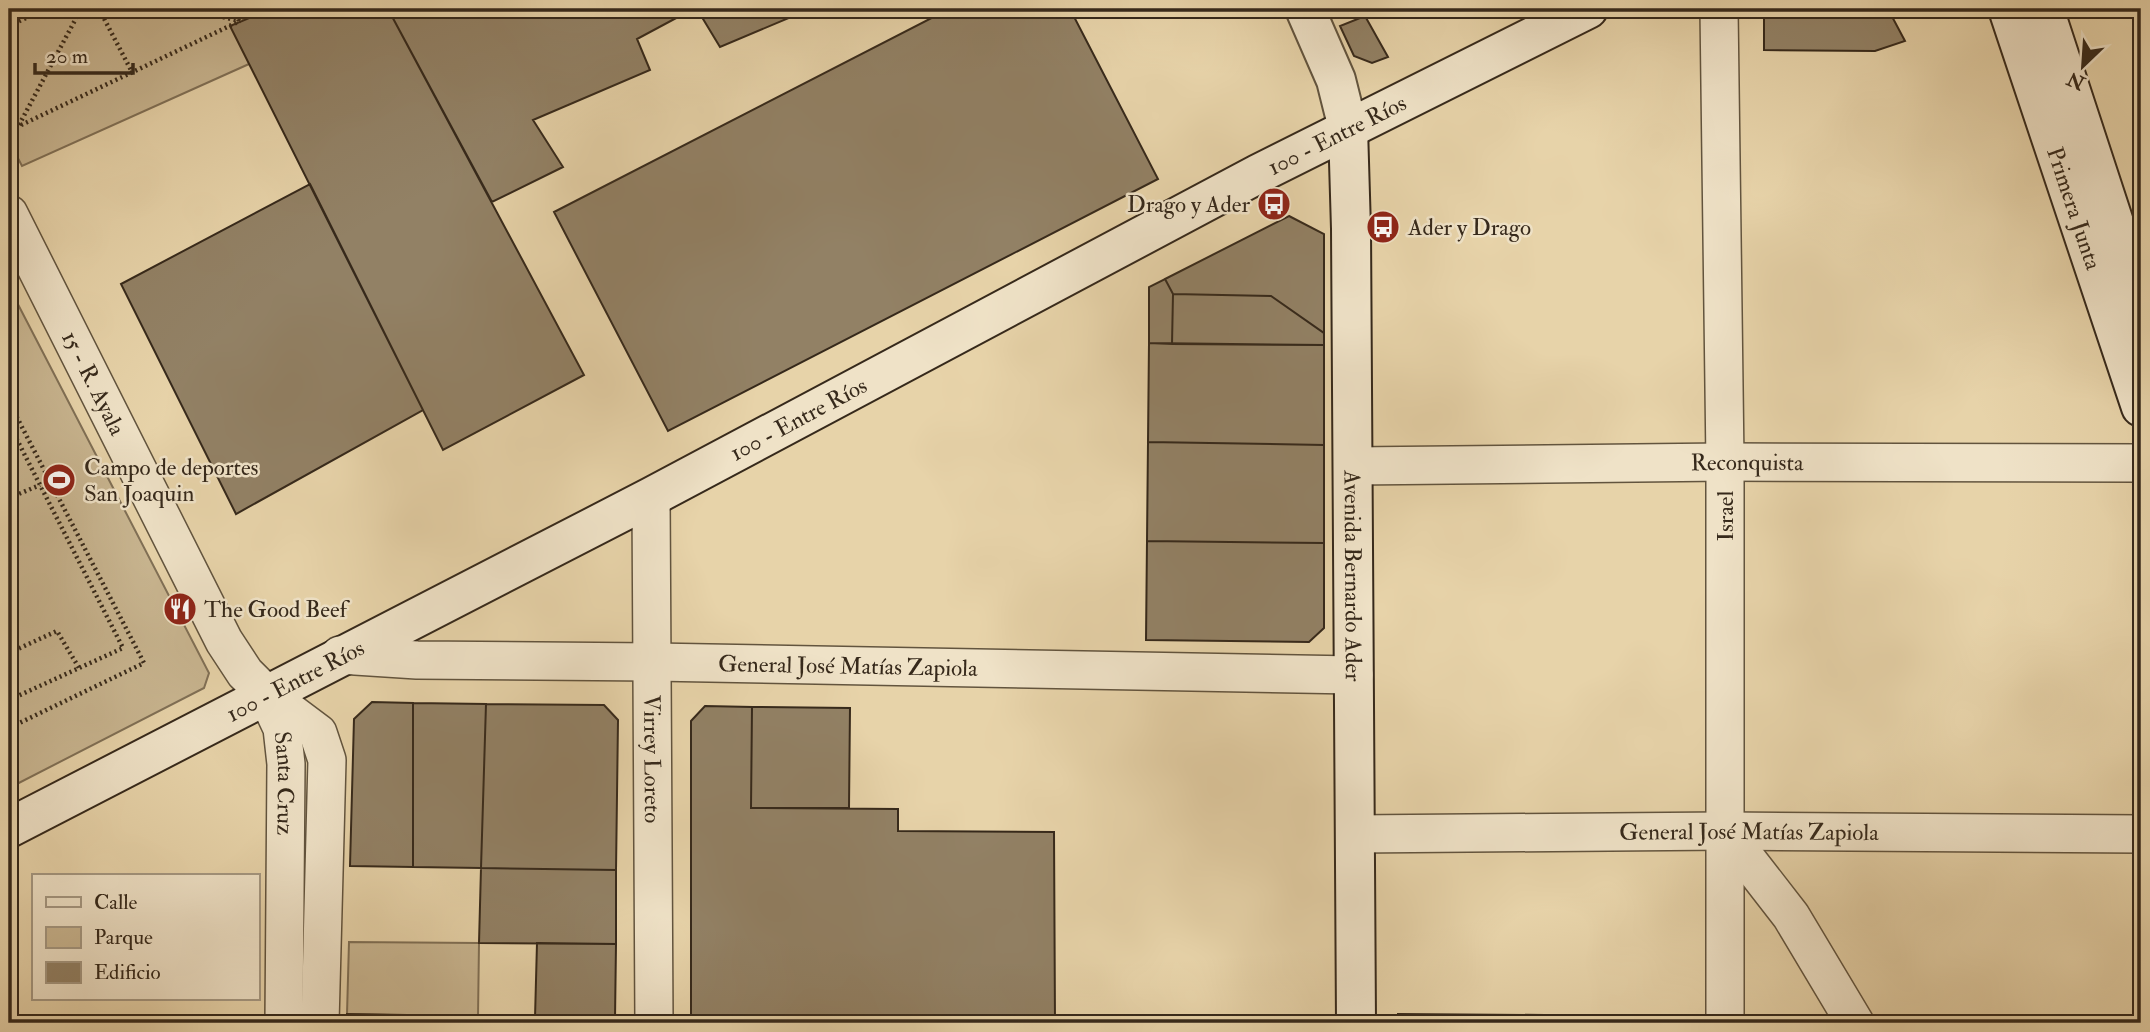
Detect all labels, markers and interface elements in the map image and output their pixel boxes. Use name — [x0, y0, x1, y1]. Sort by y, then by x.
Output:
scale bar — [35, 32, 133, 76]
north arrow — [2048, 32, 2118, 102]
text: 20 m — [46, 43, 88, 70]
text: N — [2063, 66, 2090, 95]
street label: 100 - Entre Ríos — [1263, 88, 1411, 182]
street label: Primera Junta — [2040, 143, 2108, 274]
bus stop icon: Drago y Ader — [1255, 185, 1293, 223]
place label: Drago y Ader — [1127, 190, 1250, 219]
bus stop icon: Ader y Drago — [1364, 208, 1402, 246]
place label: Ader y Drago — [1407, 213, 1531, 242]
street label: 15 - R. Ayala — [55, 326, 132, 441]
street label: 100 - Entre Ríos — [725, 371, 872, 467]
street label: Reconquista — [1690, 448, 1804, 477]
place label: Campo de deportes San Joaquin — [84, 453, 259, 508]
sports icon: Campo de deportes San Joaquin — [40, 461, 78, 499]
street label: Avenida Bernardo Ader — [1338, 469, 1368, 682]
street label: Israel — [1711, 491, 1740, 541]
restaurant icon: The Good Beef — [161, 590, 199, 628]
place label: The Good Beef — [204, 595, 351, 624]
street label: 100 - Entre Ríos — [222, 633, 369, 728]
street label: General José Matías Zapiola — [718, 649, 978, 683]
street label: Virrey Loreto — [637, 695, 667, 823]
street label: Santa Cruz — [267, 730, 300, 835]
street label: General José Matías Zapiola — [1619, 817, 1879, 848]
legend — [32, 874, 259, 1000]
text: Calle — [94, 889, 138, 916]
text: Parque — [94, 924, 153, 951]
text: Edificio — [94, 959, 161, 986]

